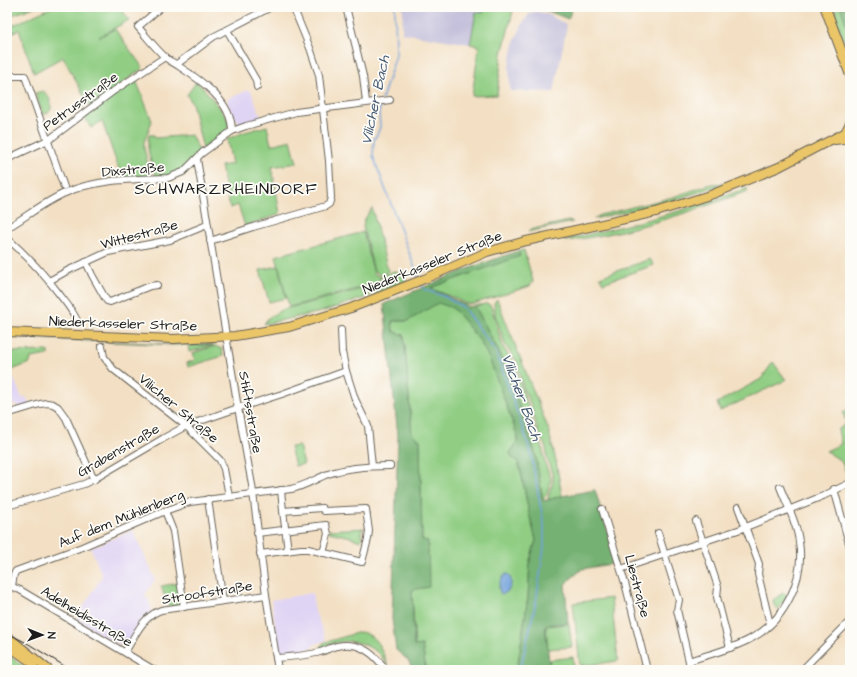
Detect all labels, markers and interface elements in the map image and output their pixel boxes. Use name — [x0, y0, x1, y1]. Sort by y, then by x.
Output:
water label: Vilicher Bach — [356, 53, 395, 147]
street label: Petrusstraße — [39, 67, 123, 136]
street label: Dixstraße — [101, 157, 166, 183]
district label: SCHWARZRHEINDORF — [134, 178, 318, 200]
street label: Wittestraße — [98, 215, 181, 255]
street label: Niederkasseler Straße — [360, 226, 505, 300]
street label: Niederkasseler Straße — [48, 311, 198, 337]
water label: Vilicher Bach — [496, 351, 547, 444]
street label: Vilicher Straße — [134, 369, 223, 448]
street label: Stiftsstraße — [233, 370, 267, 455]
street label: Grabenstraße — [74, 419, 164, 483]
street label: Auf dem Mühlenberg — [55, 485, 187, 553]
street label: Liestraße — [619, 553, 655, 620]
street label: Stroofstraße — [160, 576, 254, 610]
street label: Adelheidisstraße — [37, 582, 137, 652]
north arrow — [22, 615, 62, 655]
text: N — [44, 632, 59, 639]

